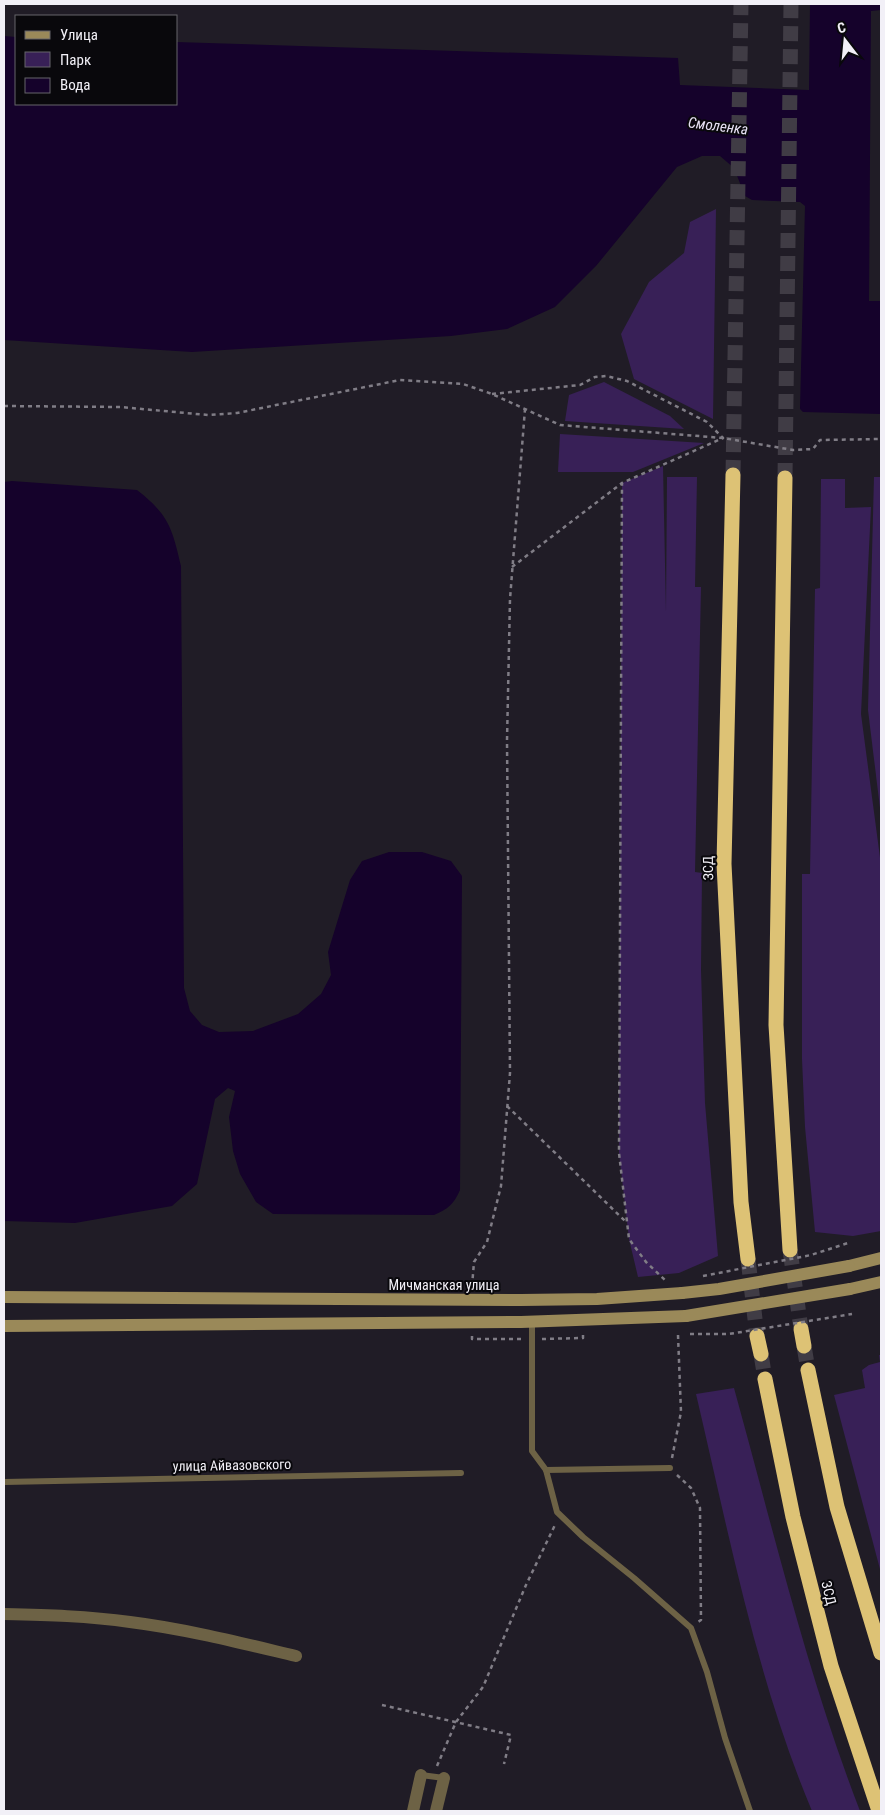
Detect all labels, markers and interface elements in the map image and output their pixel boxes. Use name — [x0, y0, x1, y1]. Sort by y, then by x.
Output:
legend — [15, 15, 178, 105]
north arrow — [820, 15, 870, 65]
text: С — [835, 19, 847, 36]
text: Улица — [60, 26, 98, 44]
text: Парк — [60, 51, 91, 69]
text: Вода — [60, 76, 90, 94]
water label: Смоленка — [687, 113, 749, 139]
street label: ЗСД — [700, 856, 716, 880]
street label: Мичманская улица — [388, 1277, 500, 1293]
street label: улица Айвазовского — [173, 1456, 291, 1474]
street label: ЗСД — [818, 1579, 840, 1607]

